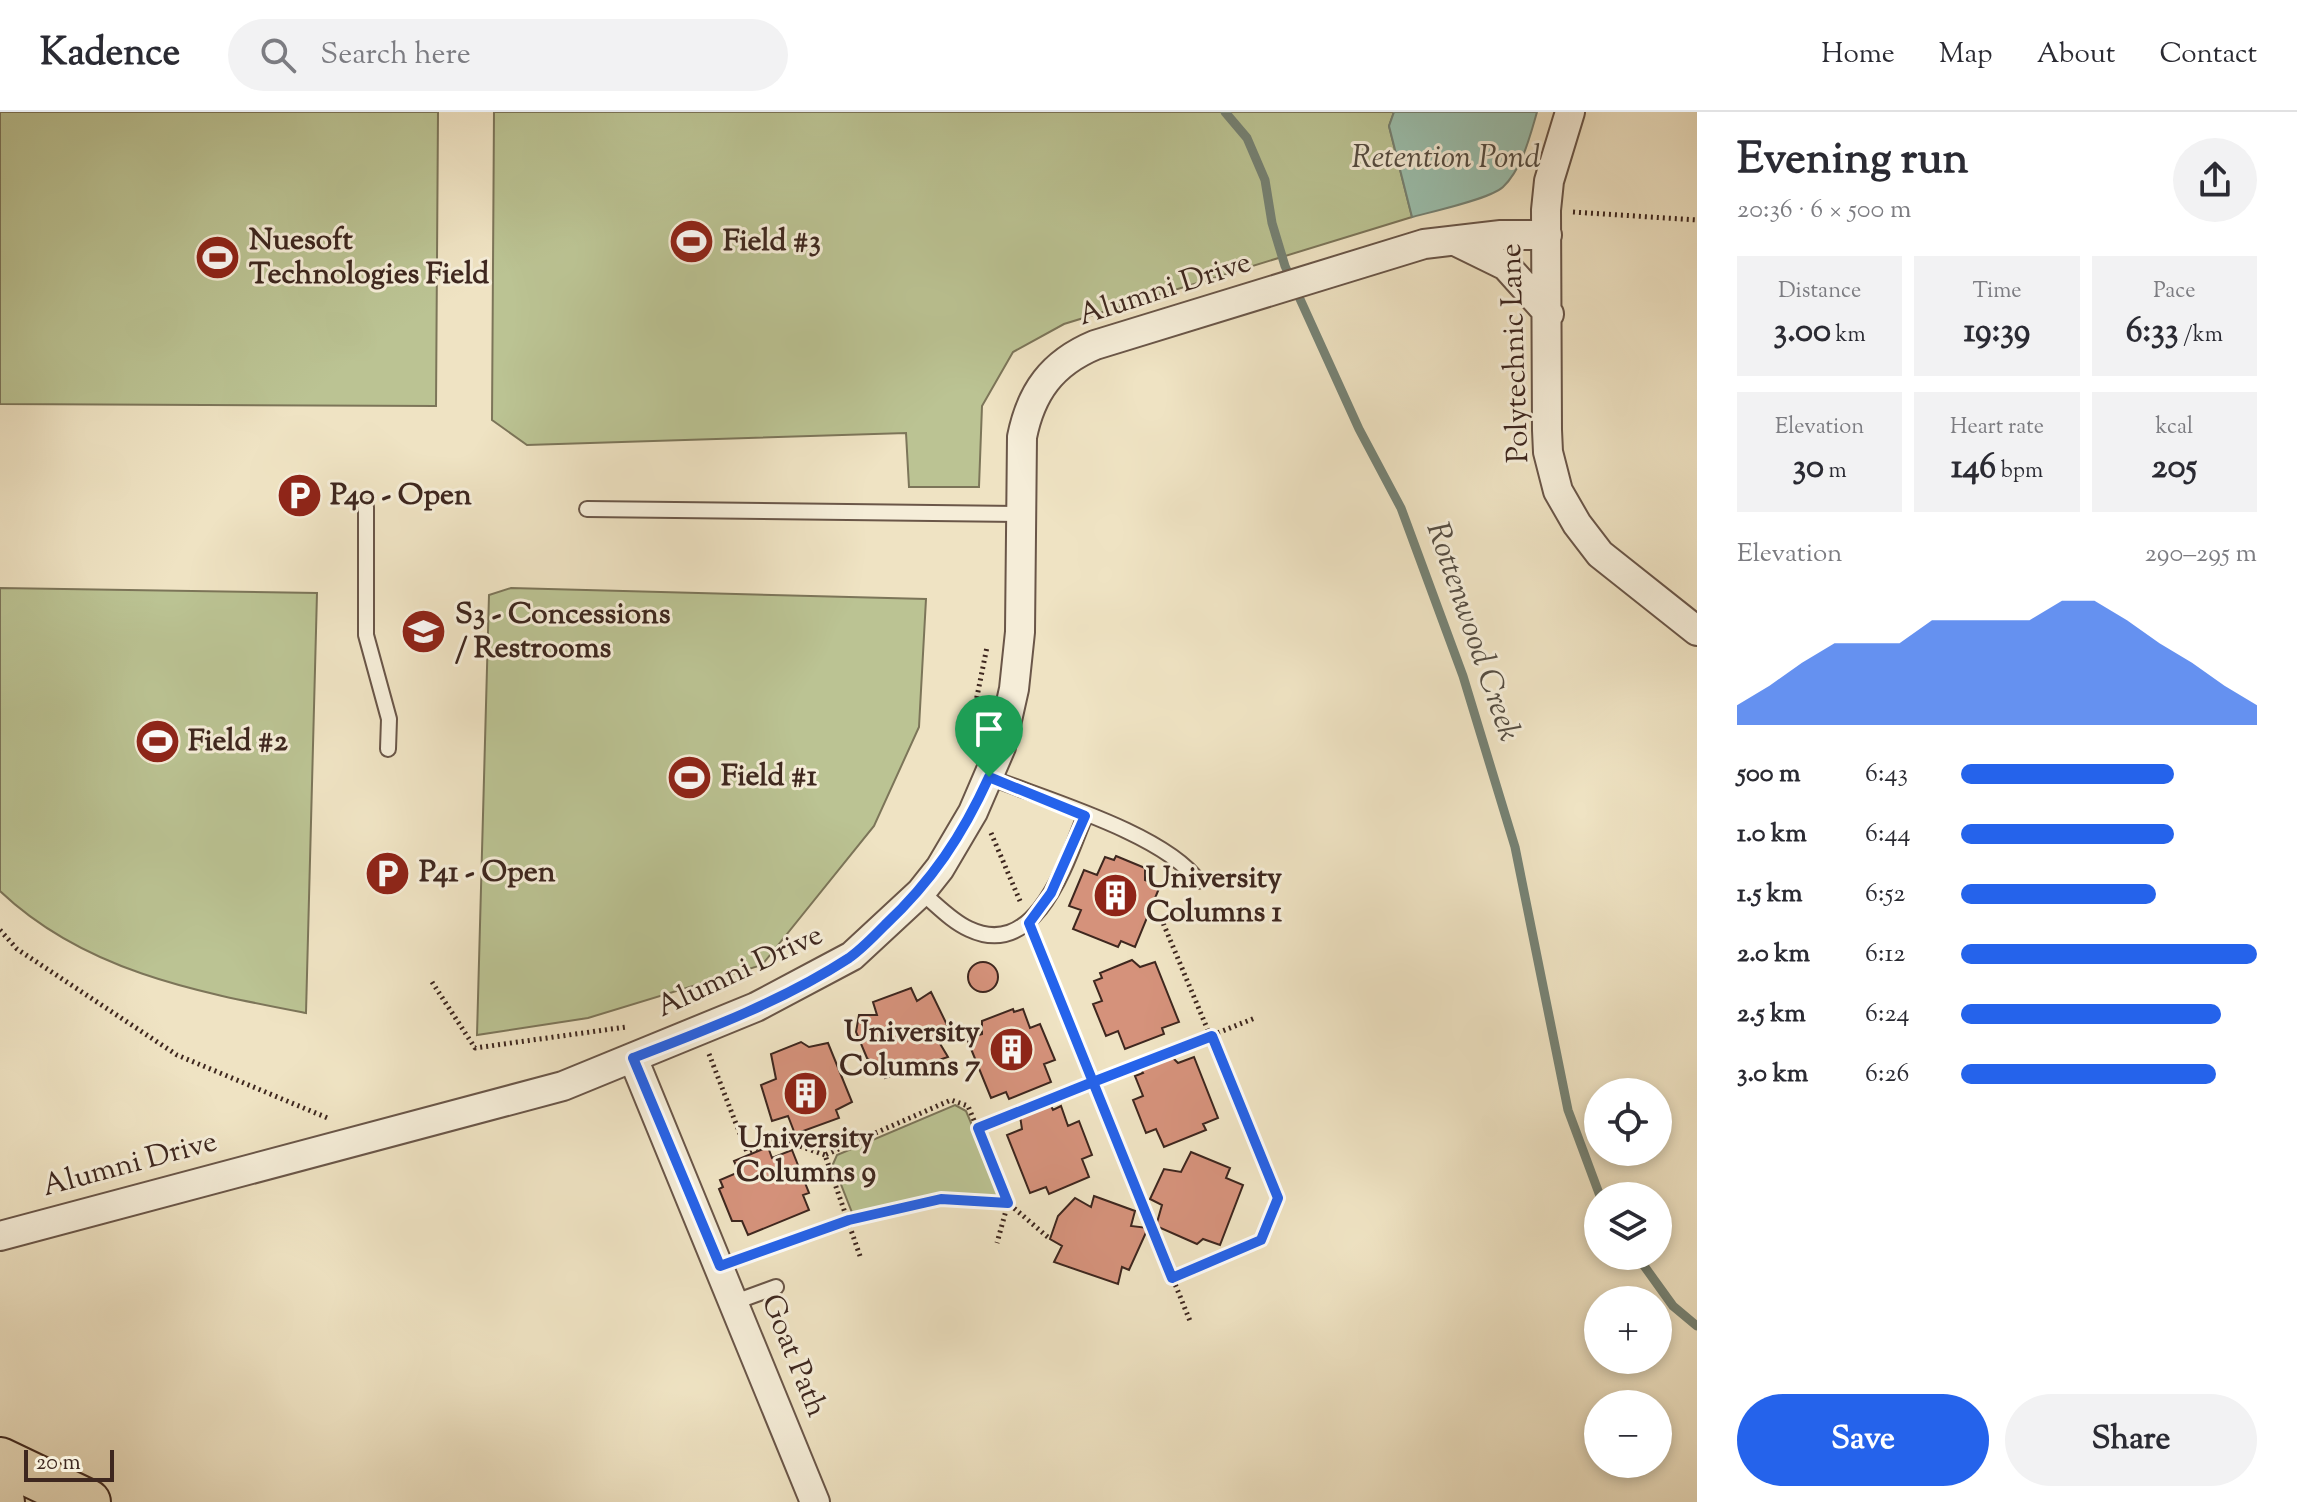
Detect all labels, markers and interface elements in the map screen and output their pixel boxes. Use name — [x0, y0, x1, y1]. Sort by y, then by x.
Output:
search box — [228, 19, 788, 91]
text: Kadence — [40, 28, 180, 82]
icon: search — [256, 33, 300, 77]
text: Search here — [320, 34, 471, 77]
text: Home — [1821, 35, 1895, 75]
text: Map — [1939, 35, 1993, 75]
text: About — [2037, 35, 2115, 75]
text: Contact — [2159, 35, 2257, 75]
text: Evening run — [1737, 130, 1969, 193]
water label: Retention Pond — [1351, 136, 1541, 182]
button: share — [2173, 138, 2257, 222]
text: 20:36 · 6 × 500 m — [1737, 192, 1911, 229]
sports icon: Field #3 — [668, 218, 716, 266]
place label: Nuesoft Technologies Field — [249, 220, 489, 297]
place label: Field #3 — [723, 221, 821, 264]
sports icon: Nuesoft Technologies Field — [194, 234, 242, 282]
street label: Alumni Drive — [1073, 242, 1257, 338]
street label: Polytechnic Lane — [1491, 243, 1541, 463]
text: Distance — [1778, 276, 1861, 308]
text: Time — [1973, 276, 2021, 308]
text: Pace — [2153, 276, 2195, 308]
text: 3.00 — [1774, 308, 1831, 357]
text: 19:39 — [1964, 308, 2030, 357]
text: 6:33 — [2126, 308, 2179, 357]
text: km — [1831, 320, 1866, 352]
text: /km — [2179, 320, 2223, 352]
text: Elevation — [1775, 412, 1864, 444]
text: Heart rate — [1950, 412, 2044, 444]
text: kcal — [2155, 412, 2193, 444]
text: 30 — [1793, 444, 1824, 493]
text: 146 — [1951, 444, 1996, 493]
text: 205 — [2152, 444, 2197, 493]
text: m — [1824, 456, 1847, 488]
text: bpm — [1996, 456, 2043, 488]
parking icon: P40 - Open — [275, 472, 323, 520]
place label: P40 - Open — [330, 475, 472, 518]
water label: Rottenwood Creek — [1413, 516, 1531, 748]
text: Elevation — [1737, 536, 1842, 573]
text: 290–295 m — [2145, 536, 2257, 573]
place label: S3 - Concessions / Restrooms — [455, 594, 671, 671]
school or university icon: S3 - Concessions / Restrooms — [400, 608, 448, 656]
pin — [955, 695, 1023, 777]
icon: arrive — [967, 707, 1011, 751]
sports icon: Field #2 — [133, 718, 181, 766]
place label: Field #2 — [188, 721, 288, 764]
sports icon: Field #1 — [666, 753, 714, 801]
place label: Field #1 — [721, 756, 818, 799]
text: 500 m — [1737, 756, 1800, 793]
text: 6:43 — [1865, 756, 1908, 793]
text: 1.0 km — [1737, 816, 1807, 853]
text: 6:44 — [1865, 816, 1911, 853]
parking icon: P41 - Open — [364, 849, 412, 897]
place label: P41 - Open — [419, 852, 556, 895]
place label: University Columns 1 — [1146, 858, 1283, 935]
building icon: University Columns 1 — [1091, 872, 1139, 920]
text: 1.5 km — [1737, 876, 1803, 913]
text: 6:52 — [1865, 876, 1905, 913]
street label: Alumni Drive — [650, 915, 830, 1029]
text: 2.0 km — [1737, 936, 1810, 973]
text: 6:12 — [1865, 936, 1905, 973]
text: 2.5 km — [1737, 996, 1806, 1033]
text: 6:24 — [1865, 996, 1910, 1033]
place label: University Columns 7 — [839, 1012, 980, 1089]
building icon: University Columns 7 — [987, 1026, 1035, 1074]
text: 3.0 km — [1737, 1056, 1808, 1093]
text: 6:26 — [1865, 1056, 1910, 1093]
building icon: University Columns 9 — [782, 1069, 830, 1117]
map controls — [1584, 1078, 1672, 1478]
button: locate — [1584, 1078, 1672, 1166]
place label: University Columns 9 — [736, 1118, 876, 1195]
street label: Alumni Drive — [38, 1121, 222, 1209]
button: layers — [1584, 1182, 1672, 1270]
button: + — [1584, 1286, 1672, 1374]
street label: Goat Path — [749, 1288, 837, 1424]
button: − — [1584, 1390, 1672, 1478]
button: Save — [1737, 1394, 1989, 1486]
button: Share — [2005, 1394, 2257, 1486]
scale bar — [24, 1446, 114, 1482]
text: 20 m — [36, 1448, 81, 1480]

